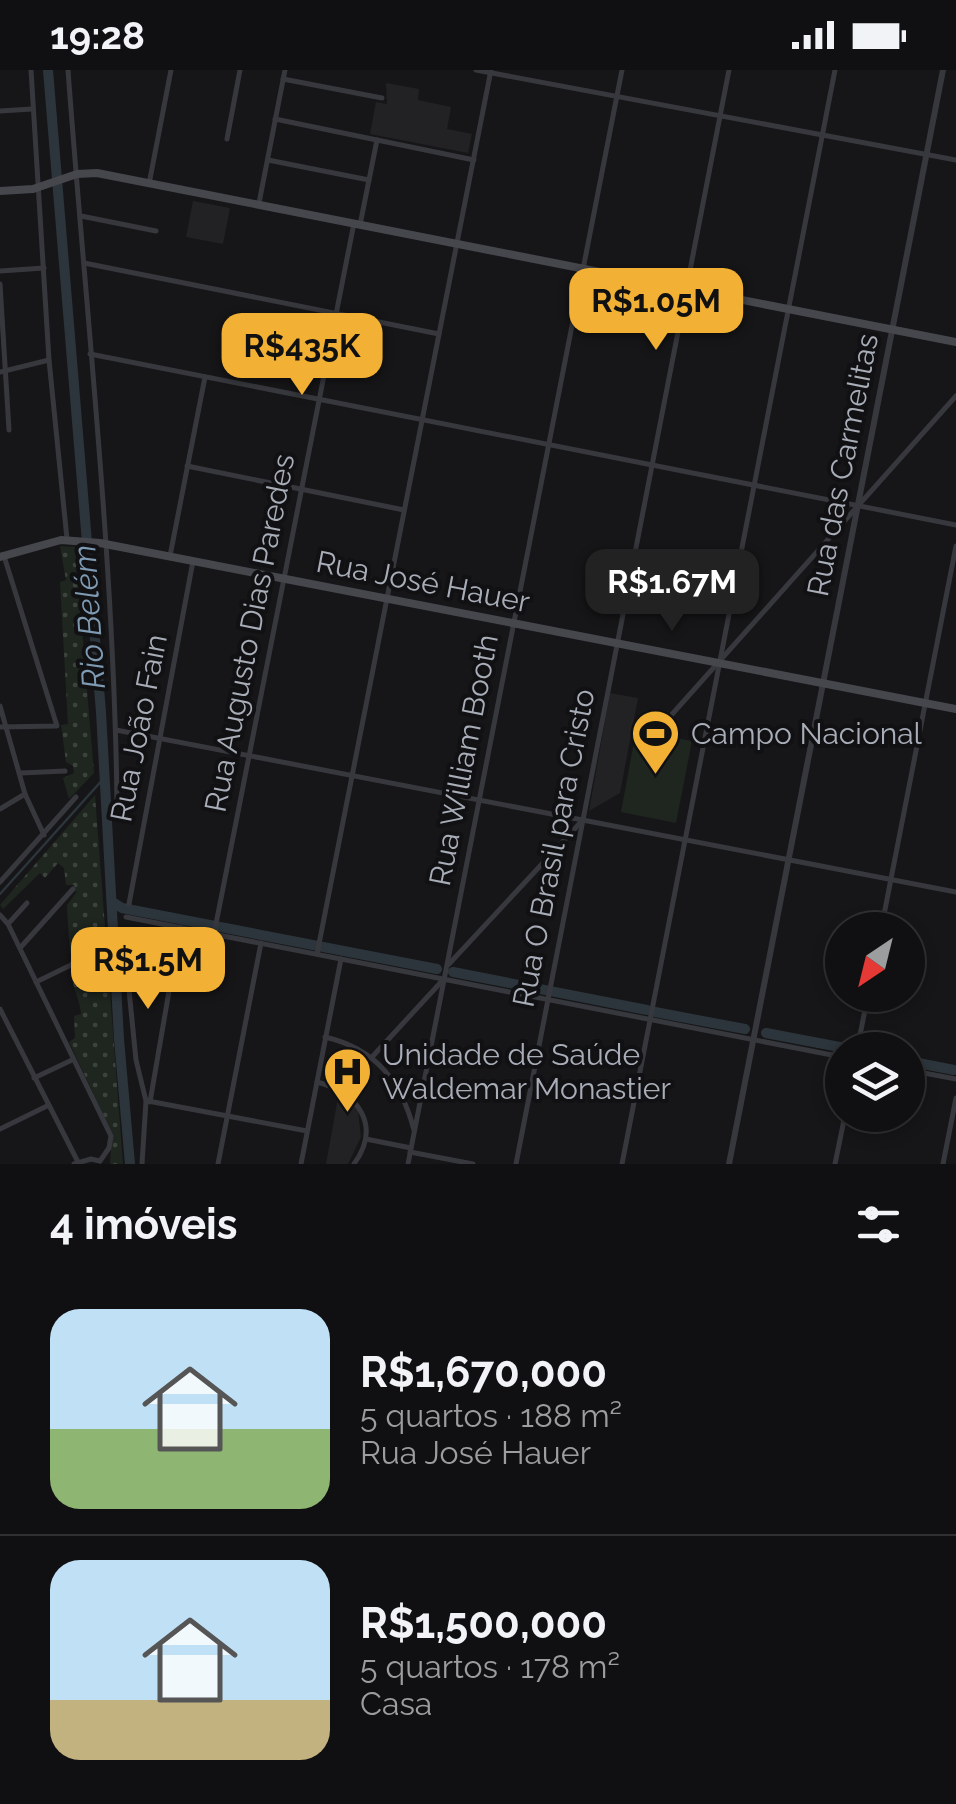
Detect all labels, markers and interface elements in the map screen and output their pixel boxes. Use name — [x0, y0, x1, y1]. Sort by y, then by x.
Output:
text: 19:28 — [50, 13, 145, 58]
pin: R$1.05M — [564, 268, 748, 353]
text: R$1.05M — [591, 282, 721, 319]
pin: R$435K — [221, 313, 383, 398]
text: R$435K — [244, 327, 360, 364]
street label: Rua das Carmelitas — [800, 331, 885, 599]
street label: Rua Augusto Dias Paredes — [198, 451, 301, 815]
water label: Rio Belém — [65, 544, 112, 690]
street label: Rua José Hauer — [314, 544, 533, 619]
pin: R$1.67M — [580, 549, 764, 634]
text: R$1.67M — [607, 563, 737, 600]
street label: Rua João Fain — [103, 631, 174, 825]
street label: Rua William Booth — [422, 631, 505, 889]
street label: Rua O Brasil para Cristo — [505, 686, 602, 1010]
sports icon: Campo Nacional — [630, 708, 682, 776]
place label: Campo Nacional — [691, 716, 923, 751]
north arrow — [825, 912, 925, 1012]
map controls — [825, 912, 925, 1132]
pin: R$1.5M — [67, 927, 229, 1012]
text: R$1.5M — [93, 941, 203, 978]
button: layers — [825, 1032, 925, 1132]
place label: Unidade de Saúde Waldemar Monastier — [382, 1037, 671, 1106]
hospital icon: Unidade de Saúde Waldemar Monastier — [321, 1046, 373, 1114]
icon: filters — [851, 1197, 906, 1252]
text: 4 imóveis — [50, 1200, 238, 1249]
text: R$1,670,000 — [360, 1348, 607, 1397]
icon: home — [130, 1349, 250, 1469]
text: 5 quartos · 188 m² — [360, 1397, 622, 1434]
text: Rua José Hauer — [360, 1434, 591, 1471]
text: R$1,500,000 — [360, 1599, 607, 1648]
icon: home — [130, 1600, 250, 1720]
text: 5 quartos · 178 m² — [360, 1648, 620, 1685]
text: Casa — [360, 1685, 432, 1722]

